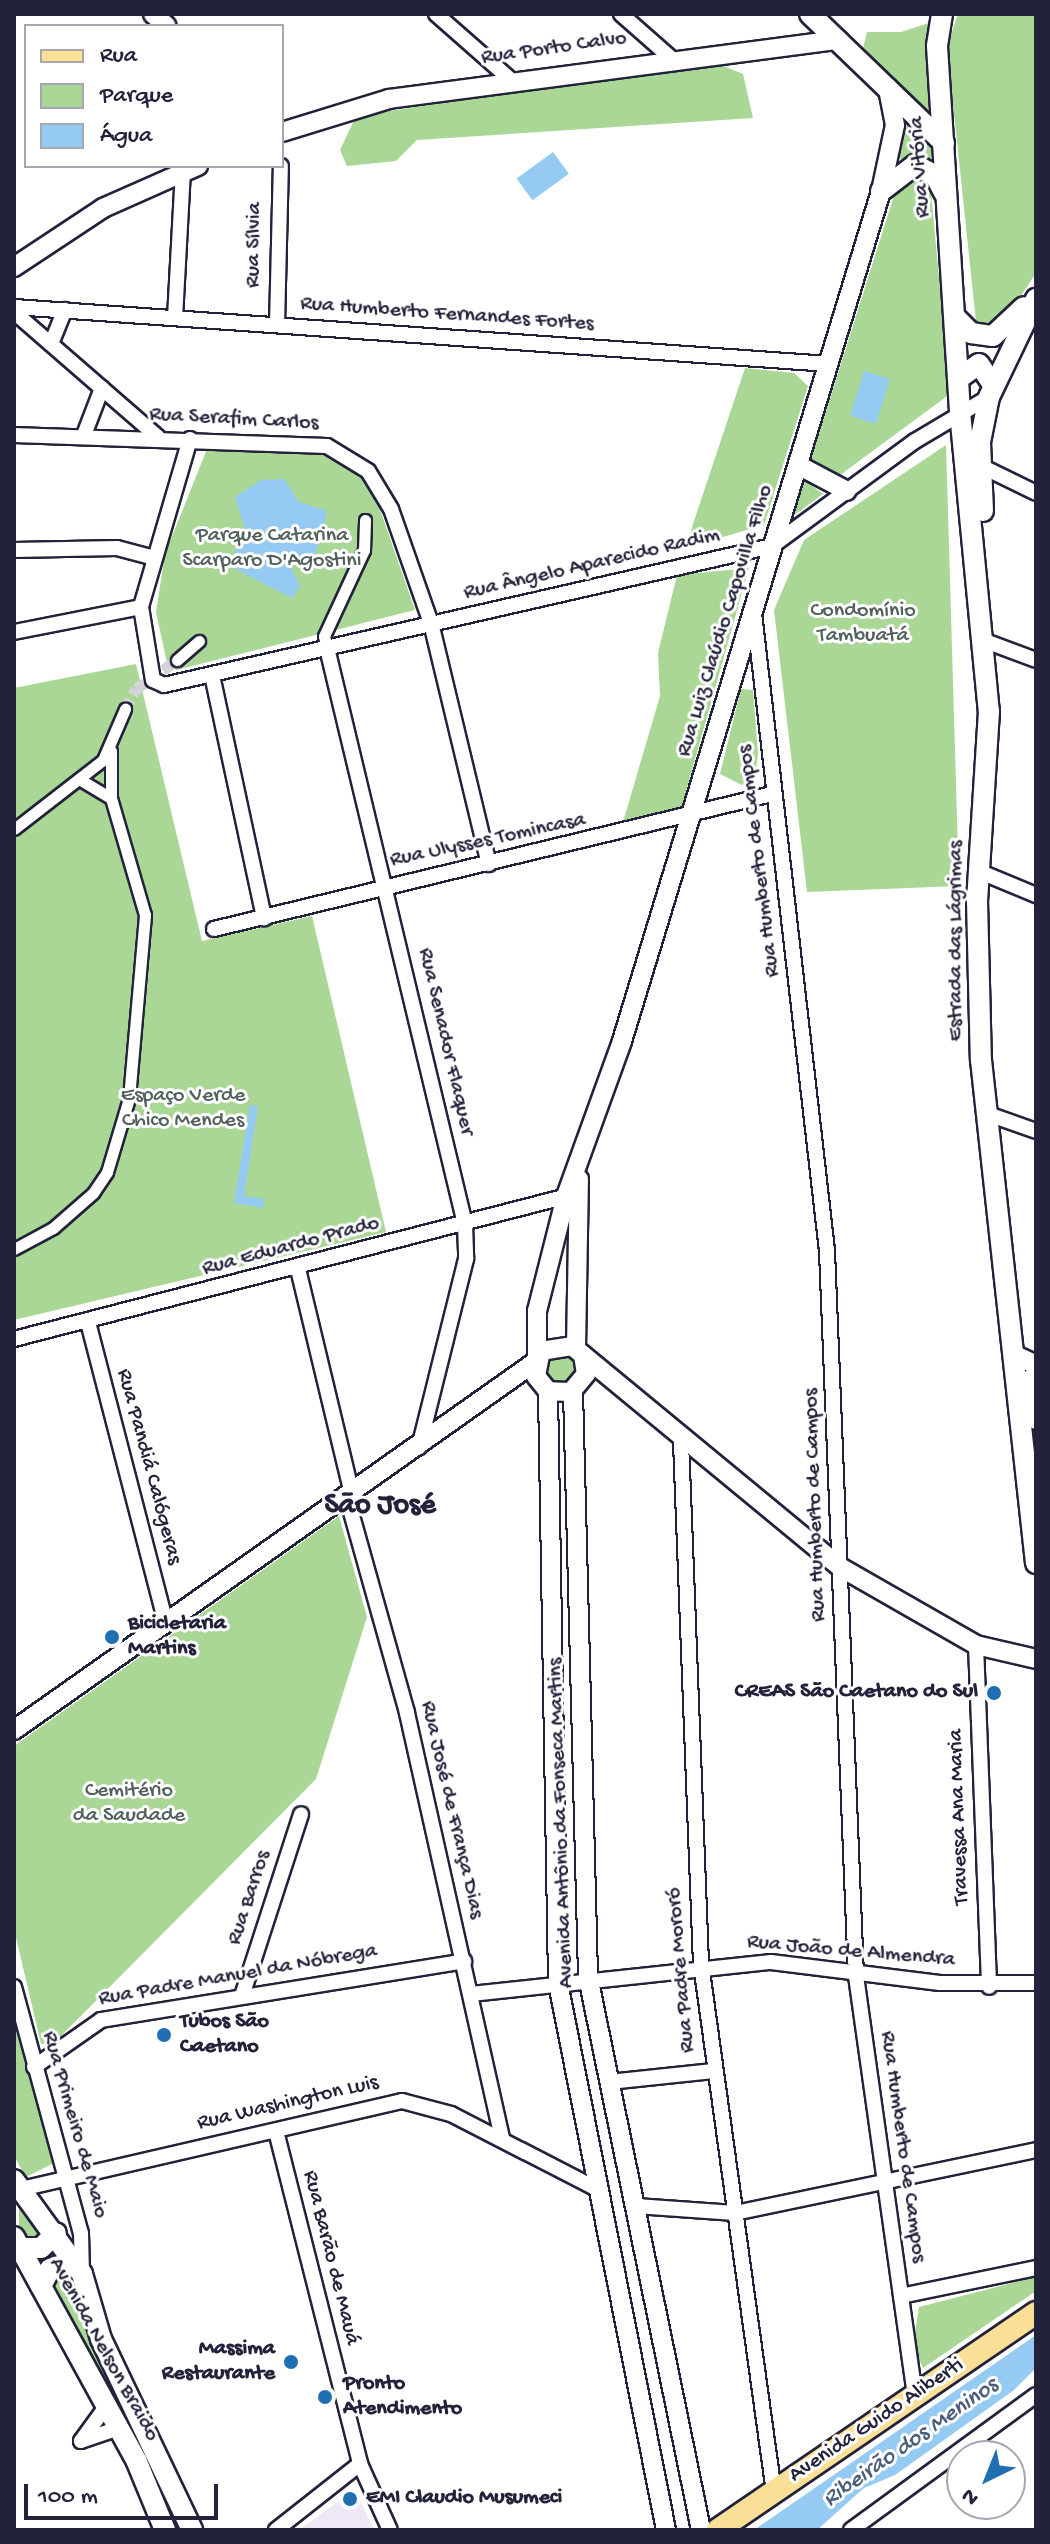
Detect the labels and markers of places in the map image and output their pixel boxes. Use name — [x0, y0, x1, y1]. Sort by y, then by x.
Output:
place label: Bicicletaria Martins — [128, 1611, 226, 1662]
marker: Bicicletaria Martins — [103, 1628, 121, 1646]
place label: CREAS São Caetano do Sul — [735, 1680, 978, 1706]
marker: CREAS São Caetano do Sul — [985, 1684, 1003, 1702]
place label: Tubos São Caetano — [180, 2009, 269, 2060]
marker: Tubos São Caetano — [155, 2026, 173, 2044]
place label: Massima Restaurante — [162, 2336, 275, 2388]
marker: Massima Restaurante — [282, 2353, 300, 2371]
place label: Pronto Atendimento — [343, 2371, 462, 2422]
marker: Pronto Atendimento — [314, 2386, 336, 2408]
place label: EMI Claudio Musumeci — [366, 2486, 562, 2512]
marker: EMI Claudio Musumeci — [341, 2490, 359, 2508]

